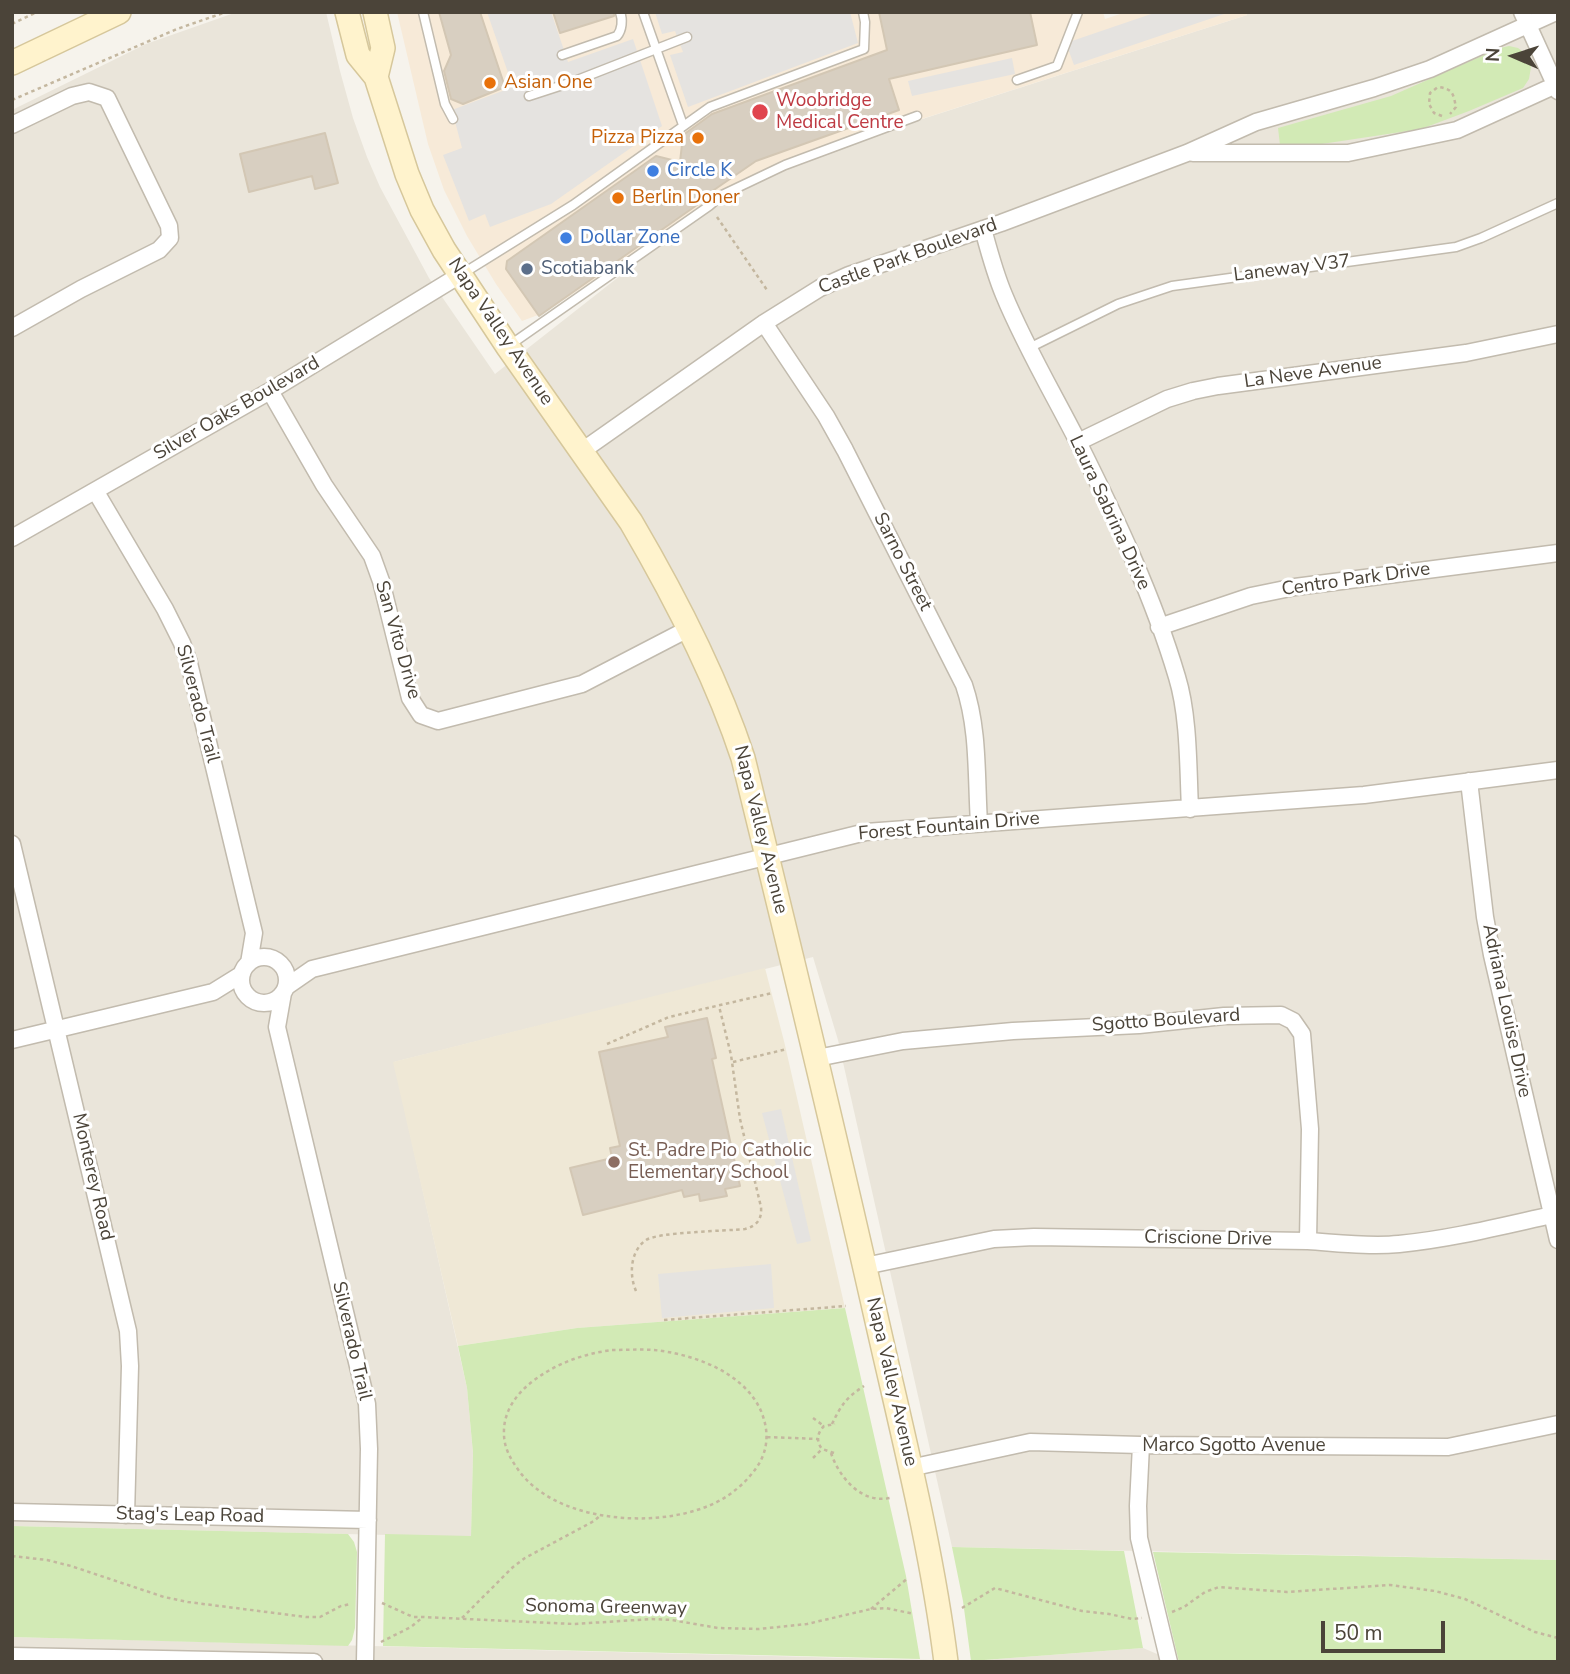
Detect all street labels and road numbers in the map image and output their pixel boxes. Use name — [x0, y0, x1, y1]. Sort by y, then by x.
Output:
street label: Castle Park Boulevard — [815, 214, 1001, 300]
street label: Laneway V37 — [1232, 251, 1352, 287]
street label: Napa Valley Avenue — [442, 254, 558, 410]
street label: Silver Oaks Boulevard — [150, 352, 324, 466]
street label: La Neve Avenue — [1243, 352, 1383, 394]
street label: Laura Sabrina Drive — [1063, 432, 1155, 594]
street label: Sarno Street — [868, 509, 936, 615]
street label: Centro Park Drive — [1280, 558, 1432, 602]
street label: San Vito Drive — [369, 578, 425, 702]
street label: Silverado Trail — [170, 642, 224, 766]
street label: Napa Valley Avenue — [728, 743, 792, 917]
street label: Forest Fountain Drive — [857, 808, 1041, 846]
street label: Adriana Louise Drive — [1476, 922, 1536, 1100]
street label: Sgotto Boulevard — [1091, 1004, 1241, 1038]
street label: Monterey Road — [66, 1111, 118, 1243]
street label: Criscione Drive — [1144, 1226, 1272, 1252]
street label: Silverado Trail — [326, 1279, 376, 1403]
street label: Napa Valley Avenue — [860, 1295, 922, 1469]
street label: Marco Sgotto Avenue — [1142, 1435, 1326, 1457]
street label: Stag's Leap Road — [116, 1503, 264, 1529]
street label: Sonoma Greenway — [525, 1595, 687, 1621]

